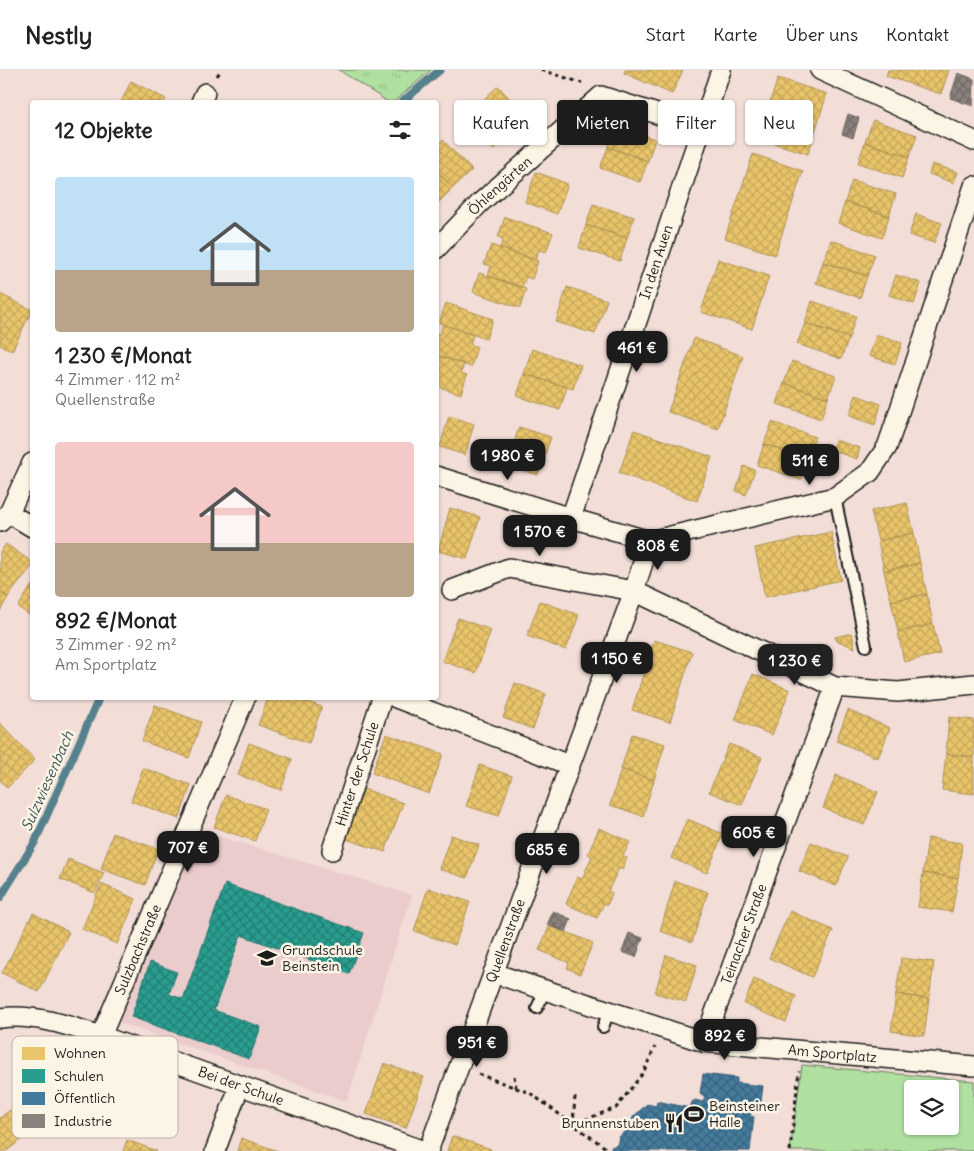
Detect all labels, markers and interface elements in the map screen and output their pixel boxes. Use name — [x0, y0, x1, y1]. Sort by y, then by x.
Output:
text: Nestly — [25, 20, 92, 50]
text: Start — [646, 23, 685, 46]
text: Karte — [713, 23, 758, 46]
text: Über uns — [786, 23, 858, 46]
text: Kontakt — [886, 23, 949, 46]
chip: Kaufen — [454, 100, 547, 145]
chip: Mieten — [557, 100, 648, 145]
chip: Filter — [658, 100, 735, 145]
chip: Neu — [745, 100, 813, 145]
icon: filters — [386, 116, 414, 144]
text: 12 Objekte — [55, 117, 153, 144]
street label: Öhlengärten — [464, 152, 535, 219]
icon: home — [190, 209, 280, 299]
street label: In den Auen — [635, 222, 677, 302]
pin: 461 € — [602, 330, 672, 373]
text: 461 € — [618, 337, 656, 357]
text: 1 230 €/Monat — [55, 342, 192, 369]
text: 4 Zimmer · 112 m² — [55, 369, 180, 389]
text: Quellenstraße — [55, 389, 156, 409]
pin: 1 980 € — [462, 438, 554, 481]
pin: 511 € — [775, 444, 845, 486]
text: 1 980 € — [481, 445, 535, 465]
text: 511 € — [792, 450, 828, 470]
icon: home — [190, 474, 280, 564]
pin: 1 570 € — [494, 514, 586, 557]
text: 1 570 € — [514, 521, 566, 541]
pin: 808 € — [623, 528, 693, 571]
text: 808 € — [636, 535, 680, 555]
text: 892 €/Monat — [55, 607, 177, 634]
text: 3 Zimmer · 92 m² — [55, 634, 177, 654]
pin: 1 150 € — [571, 642, 663, 684]
pin: 1 230 € — [749, 644, 841, 686]
text: 1 150 € — [592, 648, 642, 668]
text: 1 230 € — [769, 650, 821, 670]
text: Am Sportplatz — [55, 654, 157, 674]
street label: Hinter der Schule — [331, 719, 383, 829]
water label: Sulzwiesenbach — [16, 728, 78, 834]
pin: 605 € — [719, 816, 789, 858]
text: 605 € — [732, 822, 776, 842]
pin: 707 € — [153, 830, 223, 873]
pin: 685 € — [512, 832, 582, 875]
text: 707 € — [168, 837, 208, 857]
text: 685 € — [526, 839, 568, 859]
street label: Teinacher Straße — [717, 881, 771, 987]
street label: Quellenstraße — [482, 896, 529, 985]
street label: Sulzbachstraße — [111, 902, 165, 997]
place label: Grundschule Beinstein — [282, 941, 363, 975]
school or university icon: Grundschule Beinstein — [256, 947, 278, 969]
pin: 892 € — [690, 1018, 760, 1061]
text: 892 € — [704, 1025, 746, 1045]
pin: 951 € — [442, 1026, 512, 1068]
text: 951 € — [458, 1032, 496, 1052]
legend — [12, 1036, 178, 1138]
street label: Am Sportplatz — [787, 1041, 878, 1066]
text: Wohnen — [54, 1044, 106, 1062]
street label: Bei der Schule — [196, 1062, 286, 1109]
text: Schulen — [54, 1067, 104, 1085]
map controls — [904, 1080, 959, 1135]
button: layers — [904, 1080, 959, 1135]
text: Öffentlich — [54, 1089, 115, 1107]
place label: Beinsteiner Halle — [709, 1097, 780, 1131]
sports icon: Beinsteiner Halle — [683, 1103, 705, 1125]
text: Industrie — [54, 1112, 112, 1130]
restaurant icon: Brunnenstuben — [663, 1112, 685, 1134]
place label: Brunnenstuben — [561, 1114, 659, 1132]

